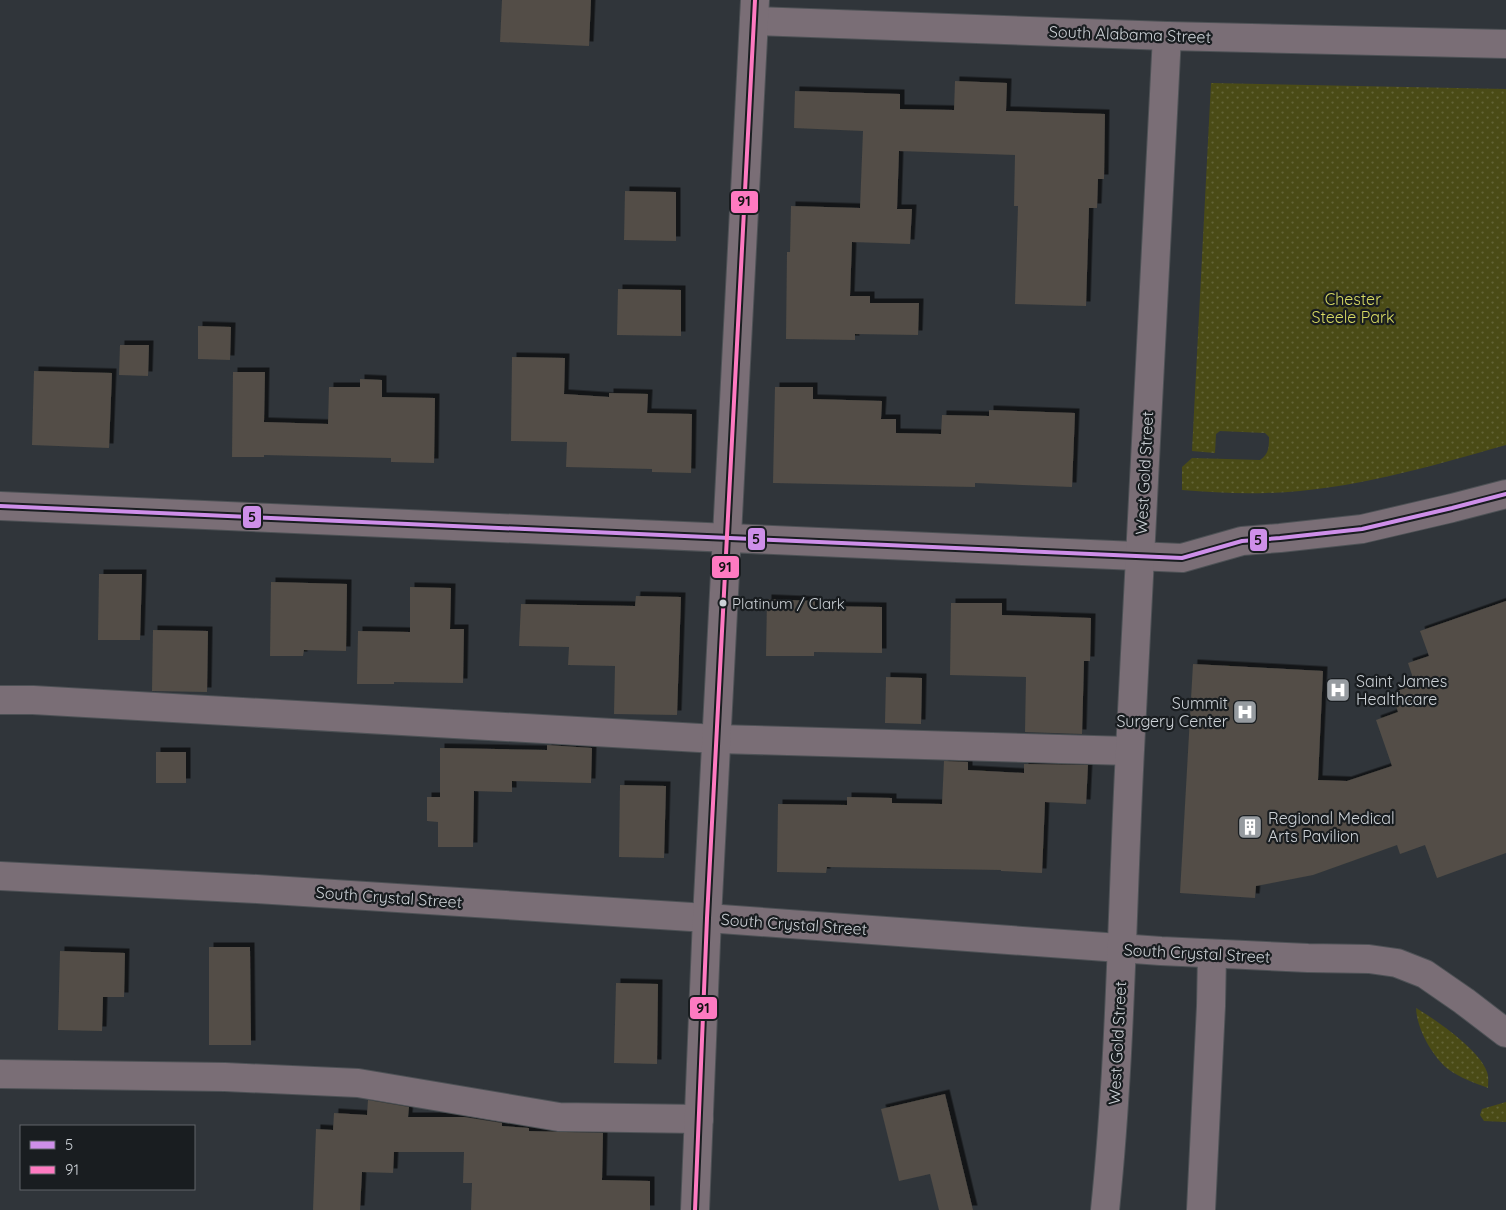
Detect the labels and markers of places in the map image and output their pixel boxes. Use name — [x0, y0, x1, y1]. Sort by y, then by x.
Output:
place label: Platinum / Clark — [732, 594, 845, 613]
marker: Platinum / Clark — [718, 598, 728, 608]
place label: Saint James Healthcare — [1356, 671, 1447, 709]
hospital icon: Saint James Healthcare — [1325, 677, 1351, 703]
place label: Summit Surgery Center — [1116, 693, 1228, 731]
hospital icon: Summit Surgery Center — [1232, 699, 1258, 725]
place label: Regional Medical Arts Pavilion — [1268, 808, 1395, 846]
building icon: Regional Medical Arts Pavilion — [1237, 814, 1263, 840]

